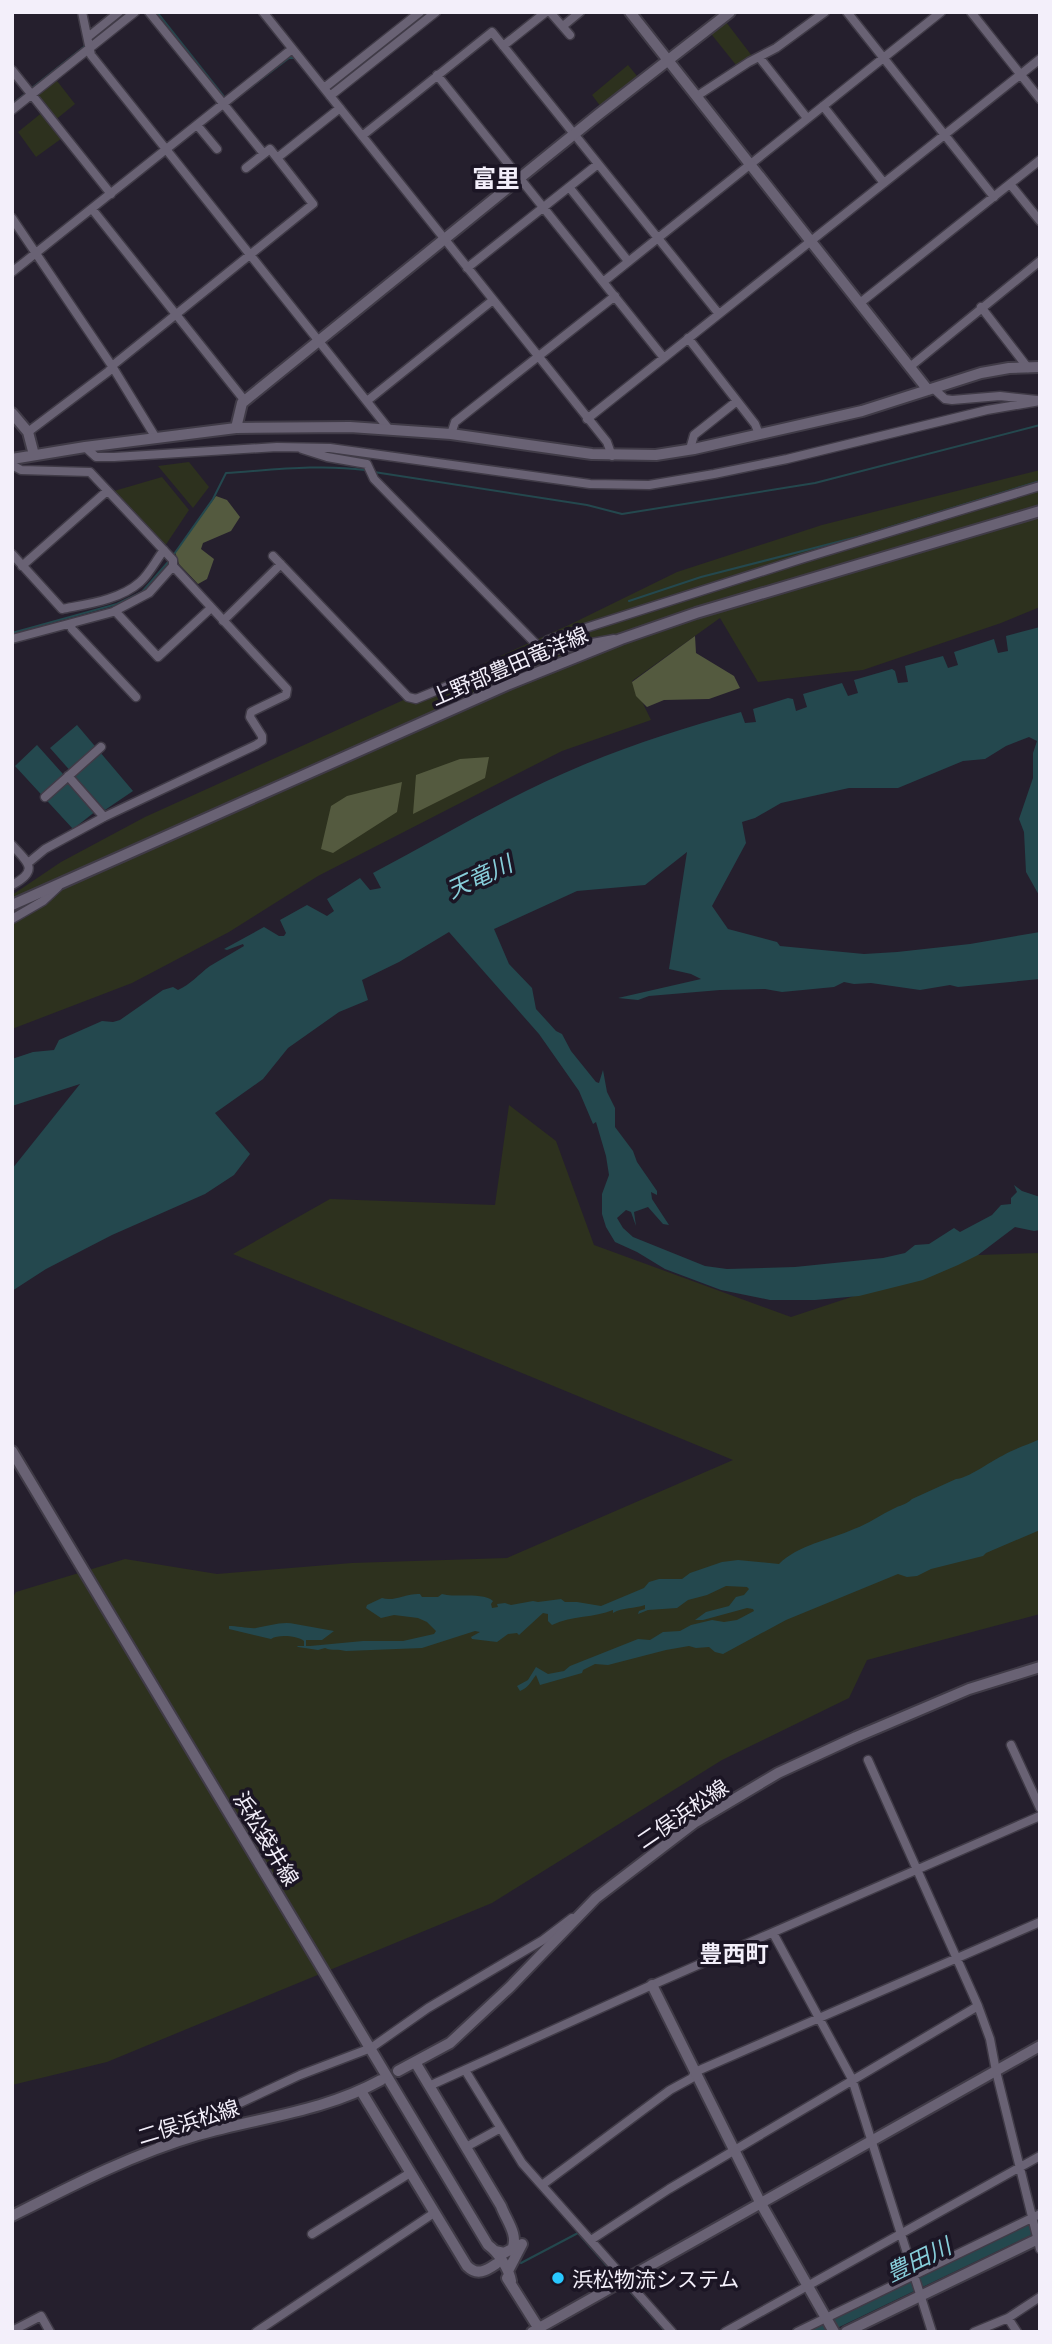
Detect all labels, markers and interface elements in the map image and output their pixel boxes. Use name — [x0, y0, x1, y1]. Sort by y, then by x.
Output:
district label: 富里 — [472, 163, 520, 192]
street label: 上野部豊田竜洋線 — [427, 621, 591, 709]
water label: 天竜川 — [442, 847, 519, 903]
street label: 二俣浜松線 — [631, 1773, 733, 1853]
street label: 浜松袋井線 — [229, 1787, 305, 1889]
district label: 豊西町 — [700, 1939, 769, 1967]
street label: 二俣浜松線 — [134, 2094, 242, 2148]
water label: 豊田川 — [881, 2230, 958, 2287]
place label: 浜松物流システム — [572, 2266, 739, 2291]
marker: 浜松物流システム — [550, 2270, 566, 2286]

